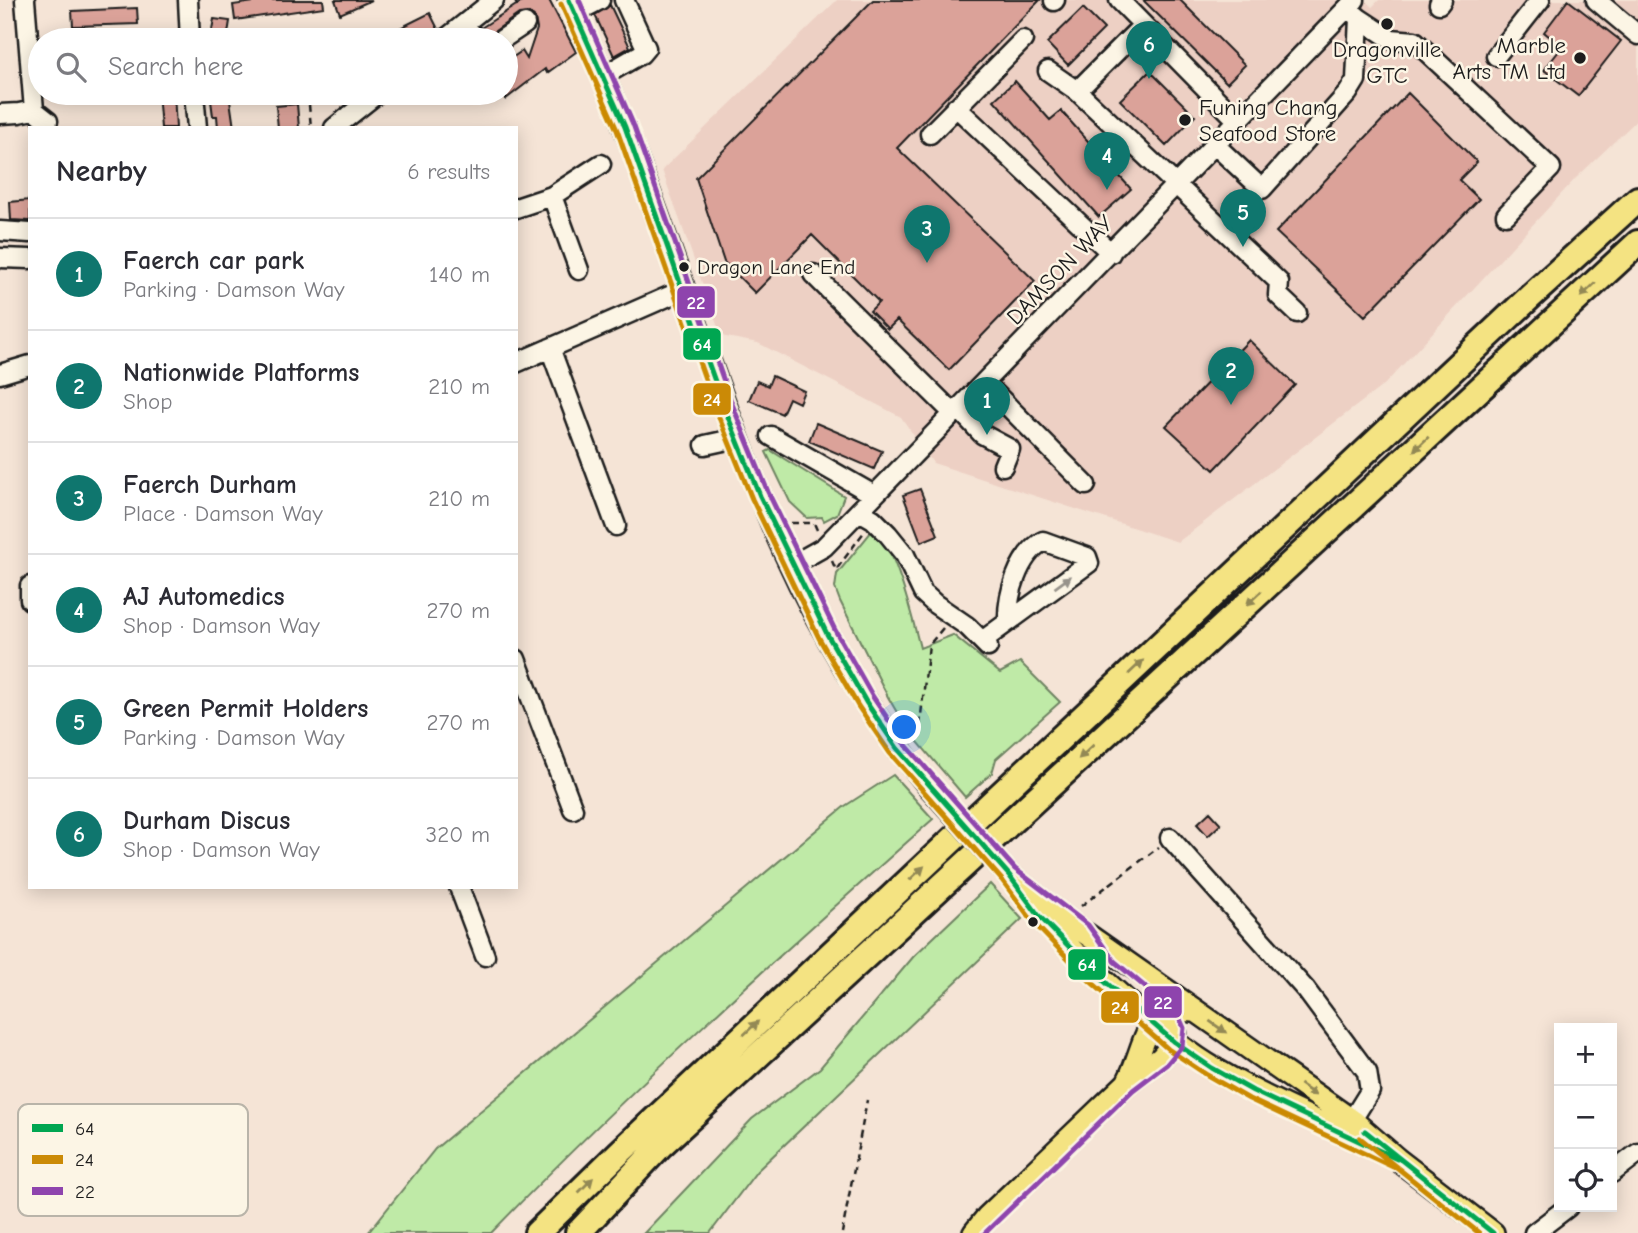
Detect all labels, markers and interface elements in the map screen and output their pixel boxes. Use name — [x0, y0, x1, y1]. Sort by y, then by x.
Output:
marker: Dragonville GTC — [1379, 16, 1395, 32]
pin: 6 — [1126, 21, 1172, 79]
search box — [28, 28, 518, 105]
place label: Marble Arts TM Ltd — [1453, 32, 1566, 85]
place label: Dragonville GTC — [1333, 36, 1441, 89]
icon: search — [52, 48, 90, 86]
marker: Marble Arts TM Ltd — [1572, 50, 1588, 66]
text: Search here — [108, 52, 243, 82]
place label: Funing Chang Seafood Store — [1199, 94, 1338, 147]
marker: Funing Chang Seafood Store — [1177, 112, 1193, 128]
pin: 4 — [1084, 132, 1130, 190]
text: Nearby — [56, 154, 147, 189]
text: 6 results — [407, 158, 490, 185]
pin: 5 — [1220, 189, 1266, 247]
pin: 3 — [904, 205, 950, 263]
street label: DAMSON WAY — [1001, 209, 1119, 330]
text: Faerch car park — [123, 246, 304, 276]
place label: Dragon Lane End — [697, 255, 855, 279]
marker: Dragon Lane End — [677, 260, 691, 274]
text: 1 — [74, 261, 84, 288]
text: 140 m — [429, 261, 490, 288]
text: Parking · Damson Way — [123, 276, 345, 303]
one-way arrow — [1580, 281, 1597, 297]
line badge: 22 — [676, 285, 716, 319]
text: 22 — [687, 292, 705, 314]
line badge: 64 — [682, 327, 722, 361]
text: 64 — [693, 334, 712, 356]
pin: 2 — [1208, 347, 1254, 405]
text: Nationwide Platforms — [123, 358, 359, 388]
text: 2 — [73, 373, 85, 400]
text: 210 m — [428, 373, 490, 400]
pin: 1 — [964, 377, 1010, 435]
line badge: 24 — [692, 382, 732, 416]
text: Shop — [123, 388, 172, 415]
text: 24 — [703, 389, 721, 411]
one-way arrow — [1412, 436, 1430, 452]
text: Faerch Durham — [123, 470, 297, 500]
text: 3 — [73, 485, 85, 512]
text: 210 m — [428, 485, 490, 512]
text: Place · Damson Way — [123, 500, 323, 527]
one-way arrow — [1054, 575, 1072, 589]
text: AJ Automedics — [123, 582, 285, 612]
one-way arrow — [1245, 590, 1263, 606]
text: 4 — [74, 597, 84, 624]
text: 270 m — [426, 597, 490, 624]
text: Shop · Damson Way — [123, 612, 320, 639]
one-way arrow — [1127, 659, 1144, 675]
text: Green Permit Holders — [123, 694, 368, 724]
text: 5 — [73, 709, 85, 736]
text: 270 m — [426, 709, 490, 736]
your location — [887, 710, 921, 744]
text: Parking · Damson Way — [123, 724, 345, 751]
one-way arrow — [1078, 744, 1095, 760]
text: Durham Discus — [123, 806, 290, 836]
text: 6 — [73, 821, 85, 848]
text: 320 m — [426, 821, 490, 848]
text: Shop · Damson Way — [123, 836, 320, 863]
one-way arrow — [908, 865, 925, 881]
unlabelled marker — [1026, 915, 1040, 929]
line badge: 64 — [1067, 948, 1107, 981]
text: 64 — [1078, 954, 1097, 976]
line badge: 22 — [1143, 985, 1183, 1019]
line badge: 24 — [1100, 990, 1140, 1024]
text: 22 — [1154, 992, 1172, 1014]
text: 24 — [1111, 997, 1129, 1019]
one-way arrow — [1209, 1020, 1227, 1034]
one-way arrow — [742, 1021, 759, 1037]
map controls — [1554, 1023, 1617, 1212]
button: + — [1554, 1023, 1617, 1086]
one-way arrow — [1299, 1083, 1317, 1097]
button: − — [1554, 1086, 1617, 1149]
legend — [18, 1104, 248, 1216]
text: 64 — [75, 1118, 95, 1140]
text: 24 — [75, 1149, 94, 1171]
button: locate — [1554, 1149, 1617, 1212]
one-way arrow — [578, 1177, 594, 1193]
text: 22 — [75, 1181, 95, 1203]

